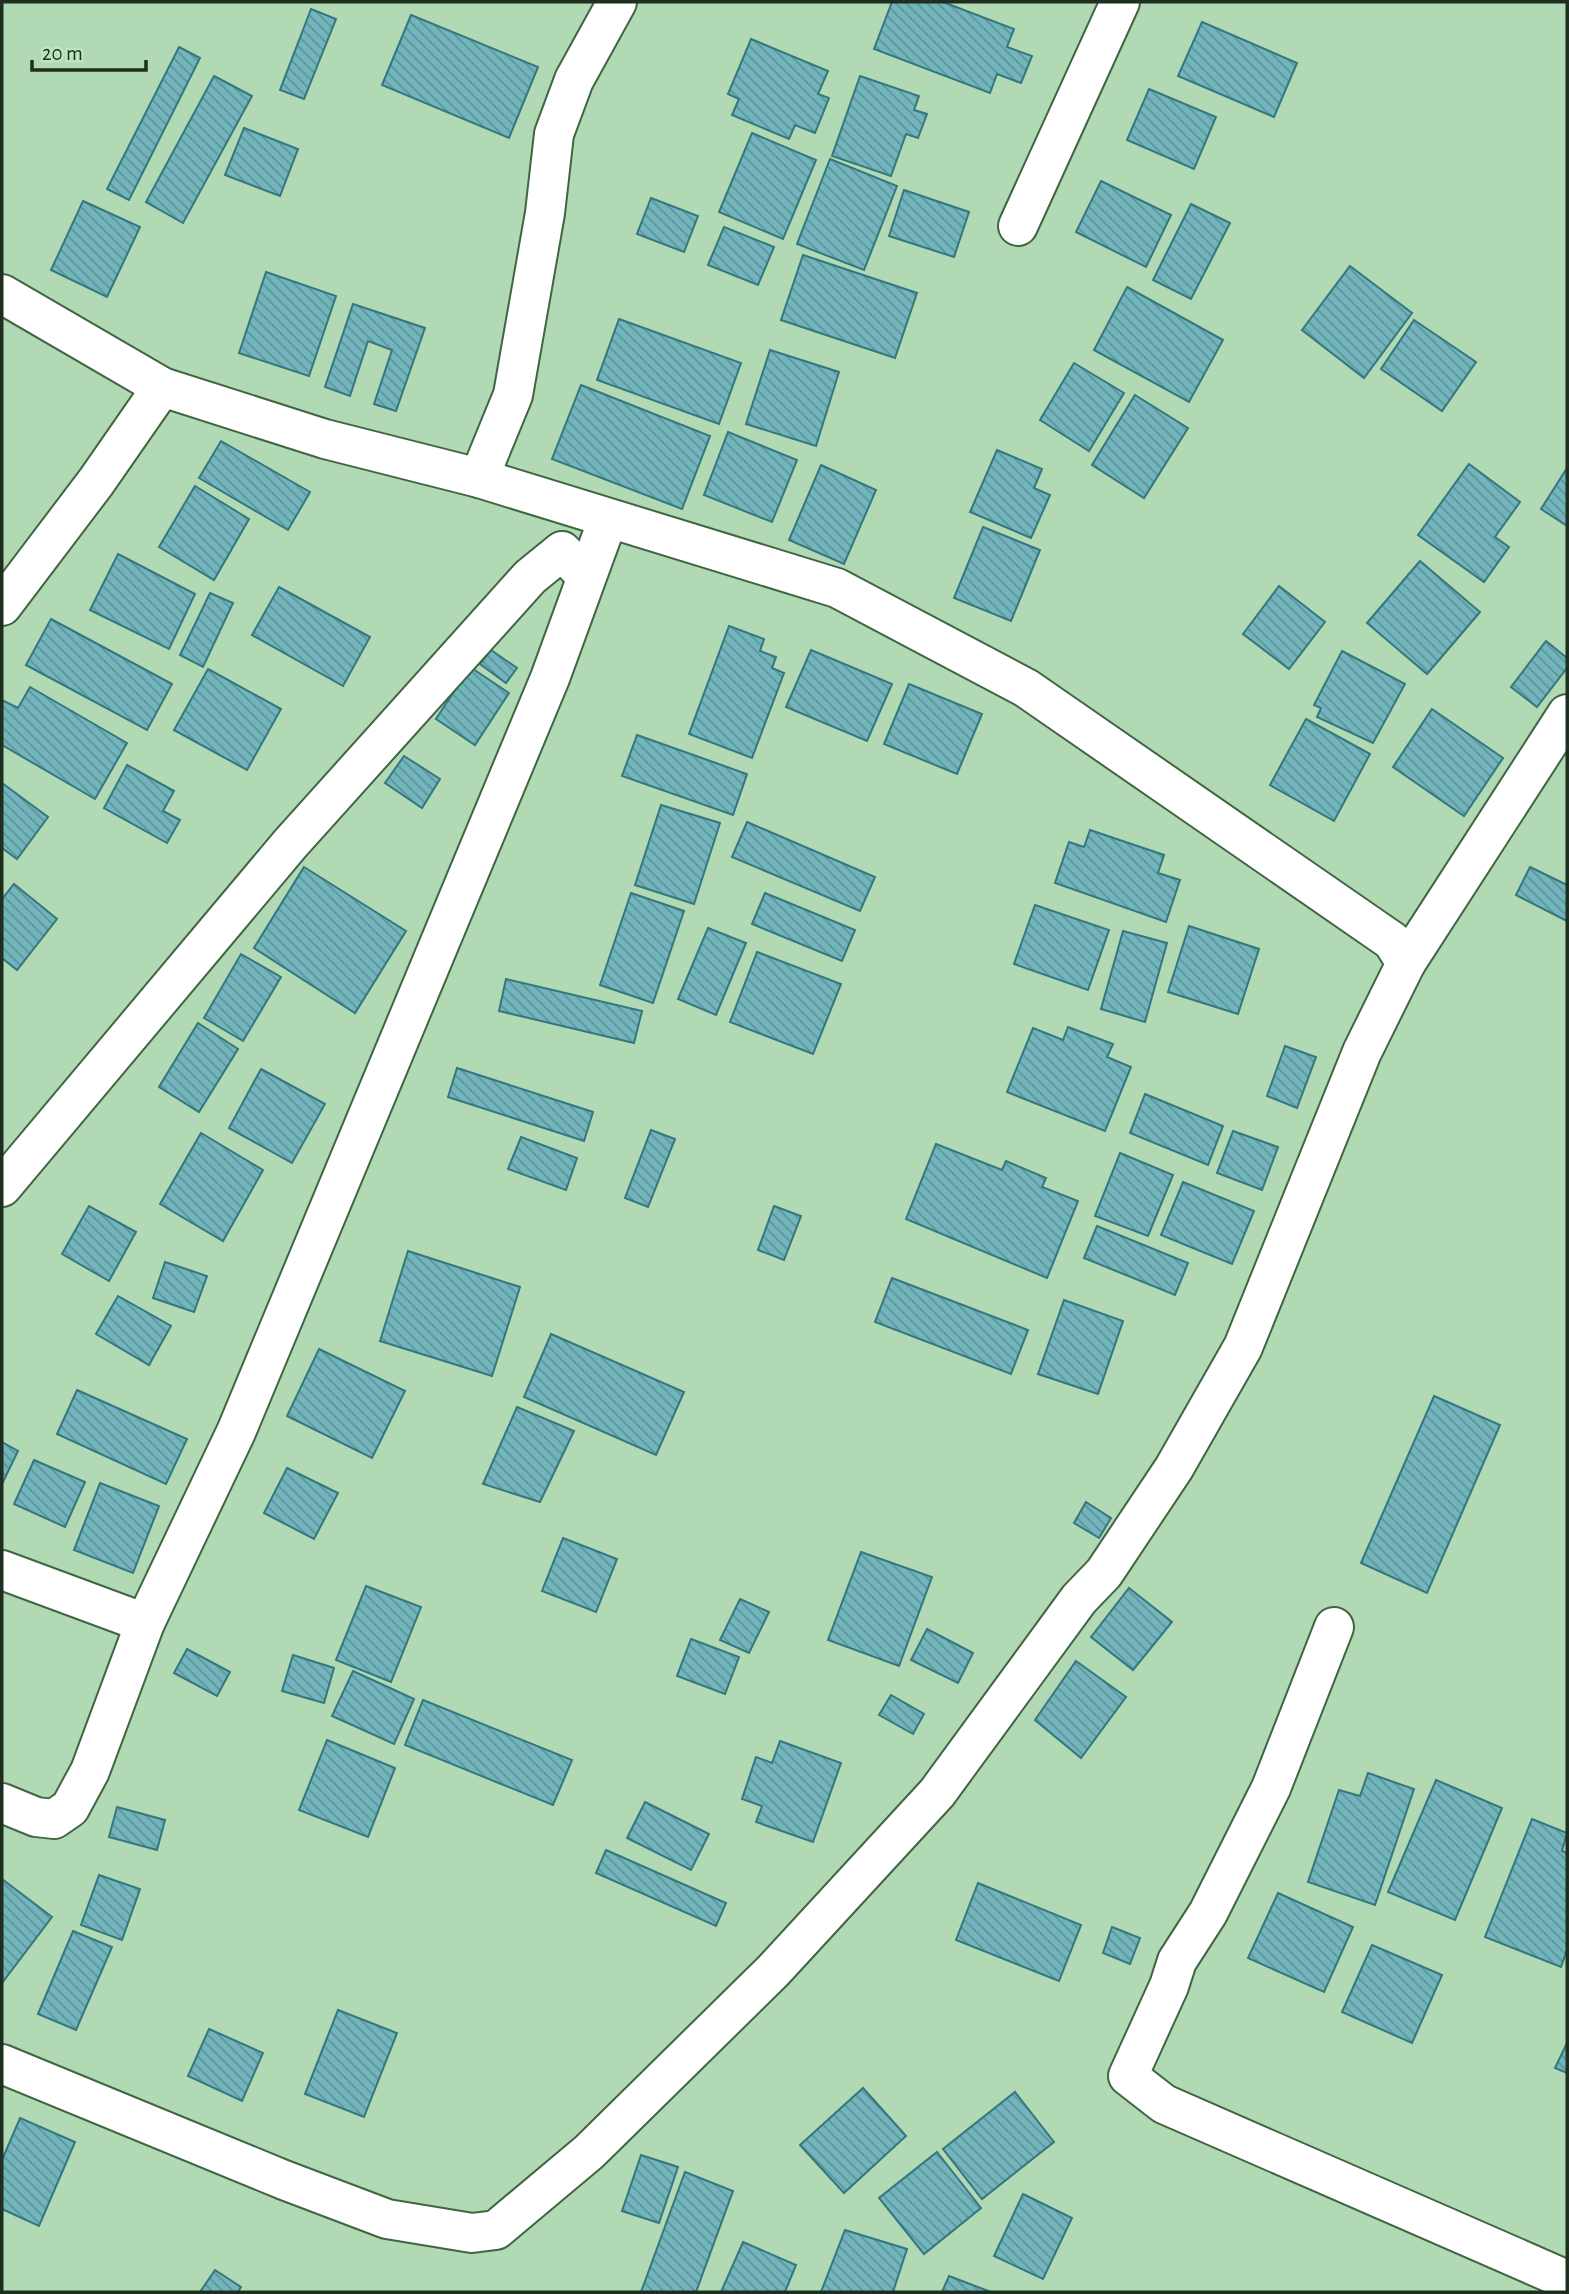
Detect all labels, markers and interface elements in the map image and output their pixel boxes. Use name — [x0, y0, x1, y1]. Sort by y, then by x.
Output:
scale bar — [32, 28, 145, 72]
text: 20 m — [42, 43, 83, 64]

